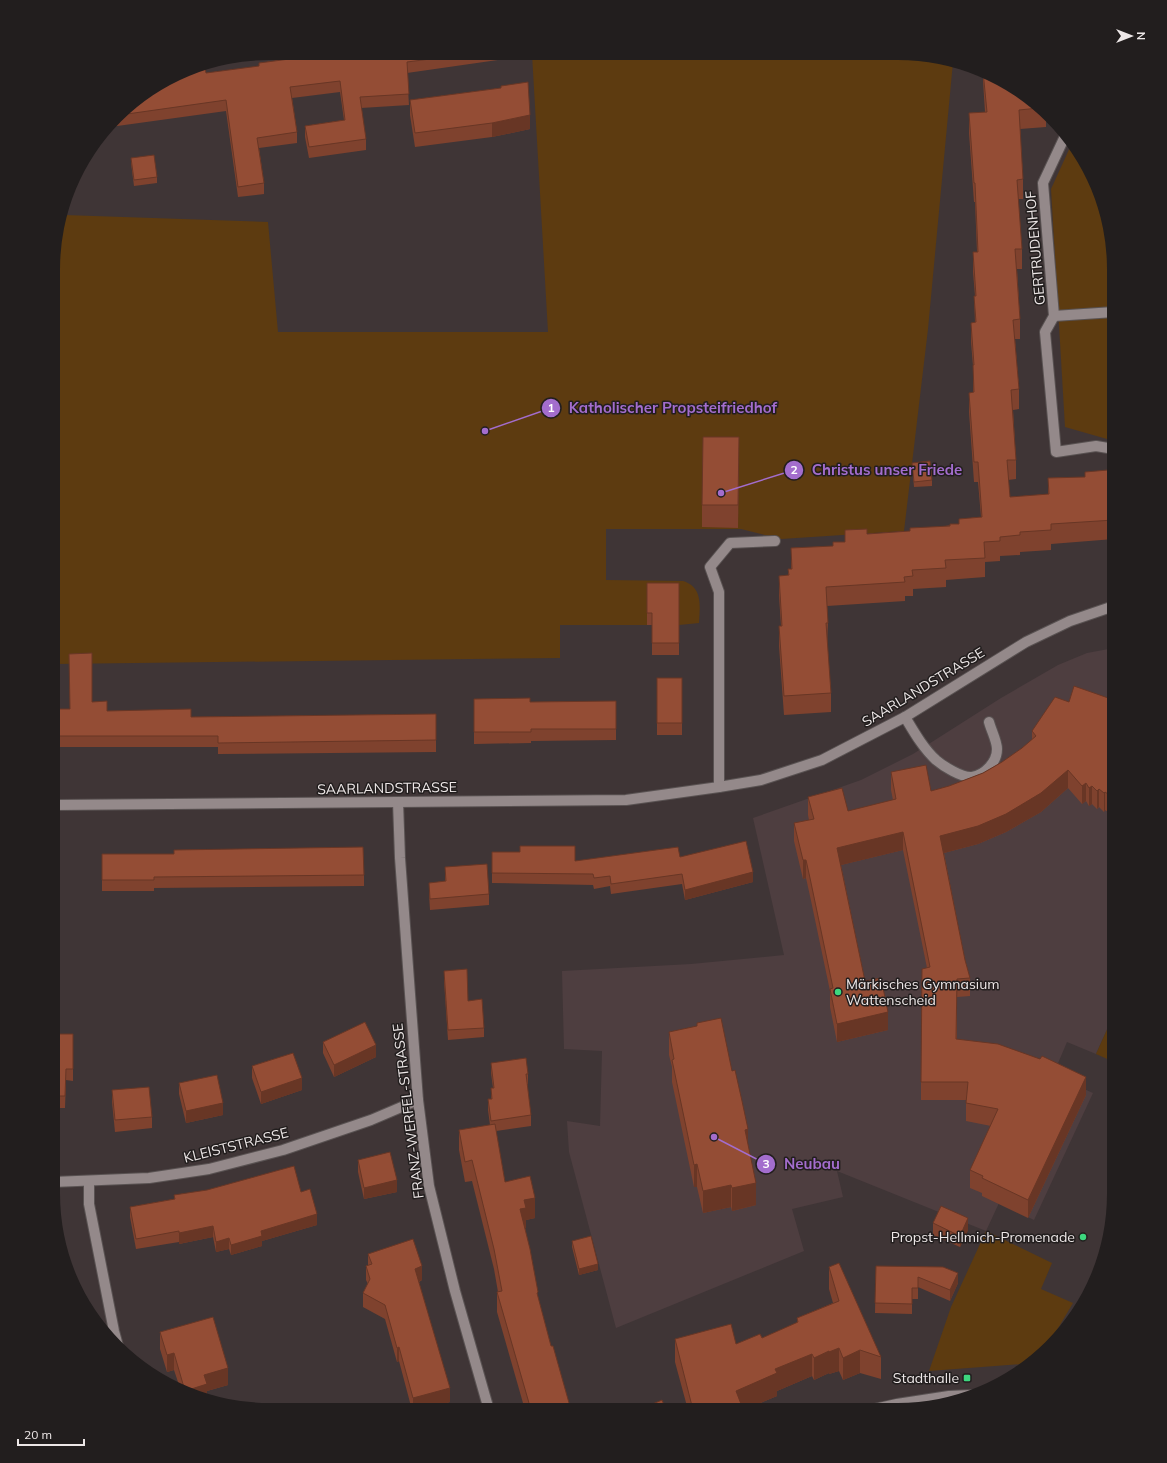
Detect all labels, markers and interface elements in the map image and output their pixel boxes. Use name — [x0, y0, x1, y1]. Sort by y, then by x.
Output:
north arrow — [1111, 16, 1151, 56]
text: N — [1134, 32, 1148, 40]
street label: GERTRUDENHOF — [1021, 190, 1049, 306]
callout: Katholischer Propsteifriedhof — [541, 395, 785, 422]
text: Katholischer Propsteifriedhof — [569, 398, 778, 417]
text: 1 — [547, 400, 555, 415]
callout: Christus unser Friede — [784, 457, 970, 484]
text: Christus unser Friede — [812, 460, 962, 479]
text: 2 — [790, 462, 798, 477]
street label: SAARLANDSTRASSE — [858, 643, 988, 731]
street label: SAARLANDSTRASSE — [317, 778, 457, 798]
place label: Märkisches Gymnasium Wattenscheid — [846, 975, 1000, 1009]
marker: Märkisches Gymnasium Wattenscheid — [833, 987, 843, 997]
street label: FRANZ-WERFEL-STRASSE — [388, 1022, 428, 1200]
street label: KLEISTSTRASSE — [182, 1123, 290, 1167]
callout: Neubau — [756, 1150, 848, 1177]
text: Neubau — [784, 1154, 840, 1173]
text: 3 — [762, 1156, 770, 1171]
place label: Propst-Hellmich-Promenade — [891, 1228, 1075, 1246]
marker: Propst-Hellmich-Promenade — [1078, 1232, 1088, 1242]
place label: Stadthalle — [893, 1369, 959, 1387]
marker: Stadthalle — [962, 1373, 972, 1383]
scale bar — [18, 1421, 84, 1447]
text: 20 m — [24, 1427, 52, 1442]

